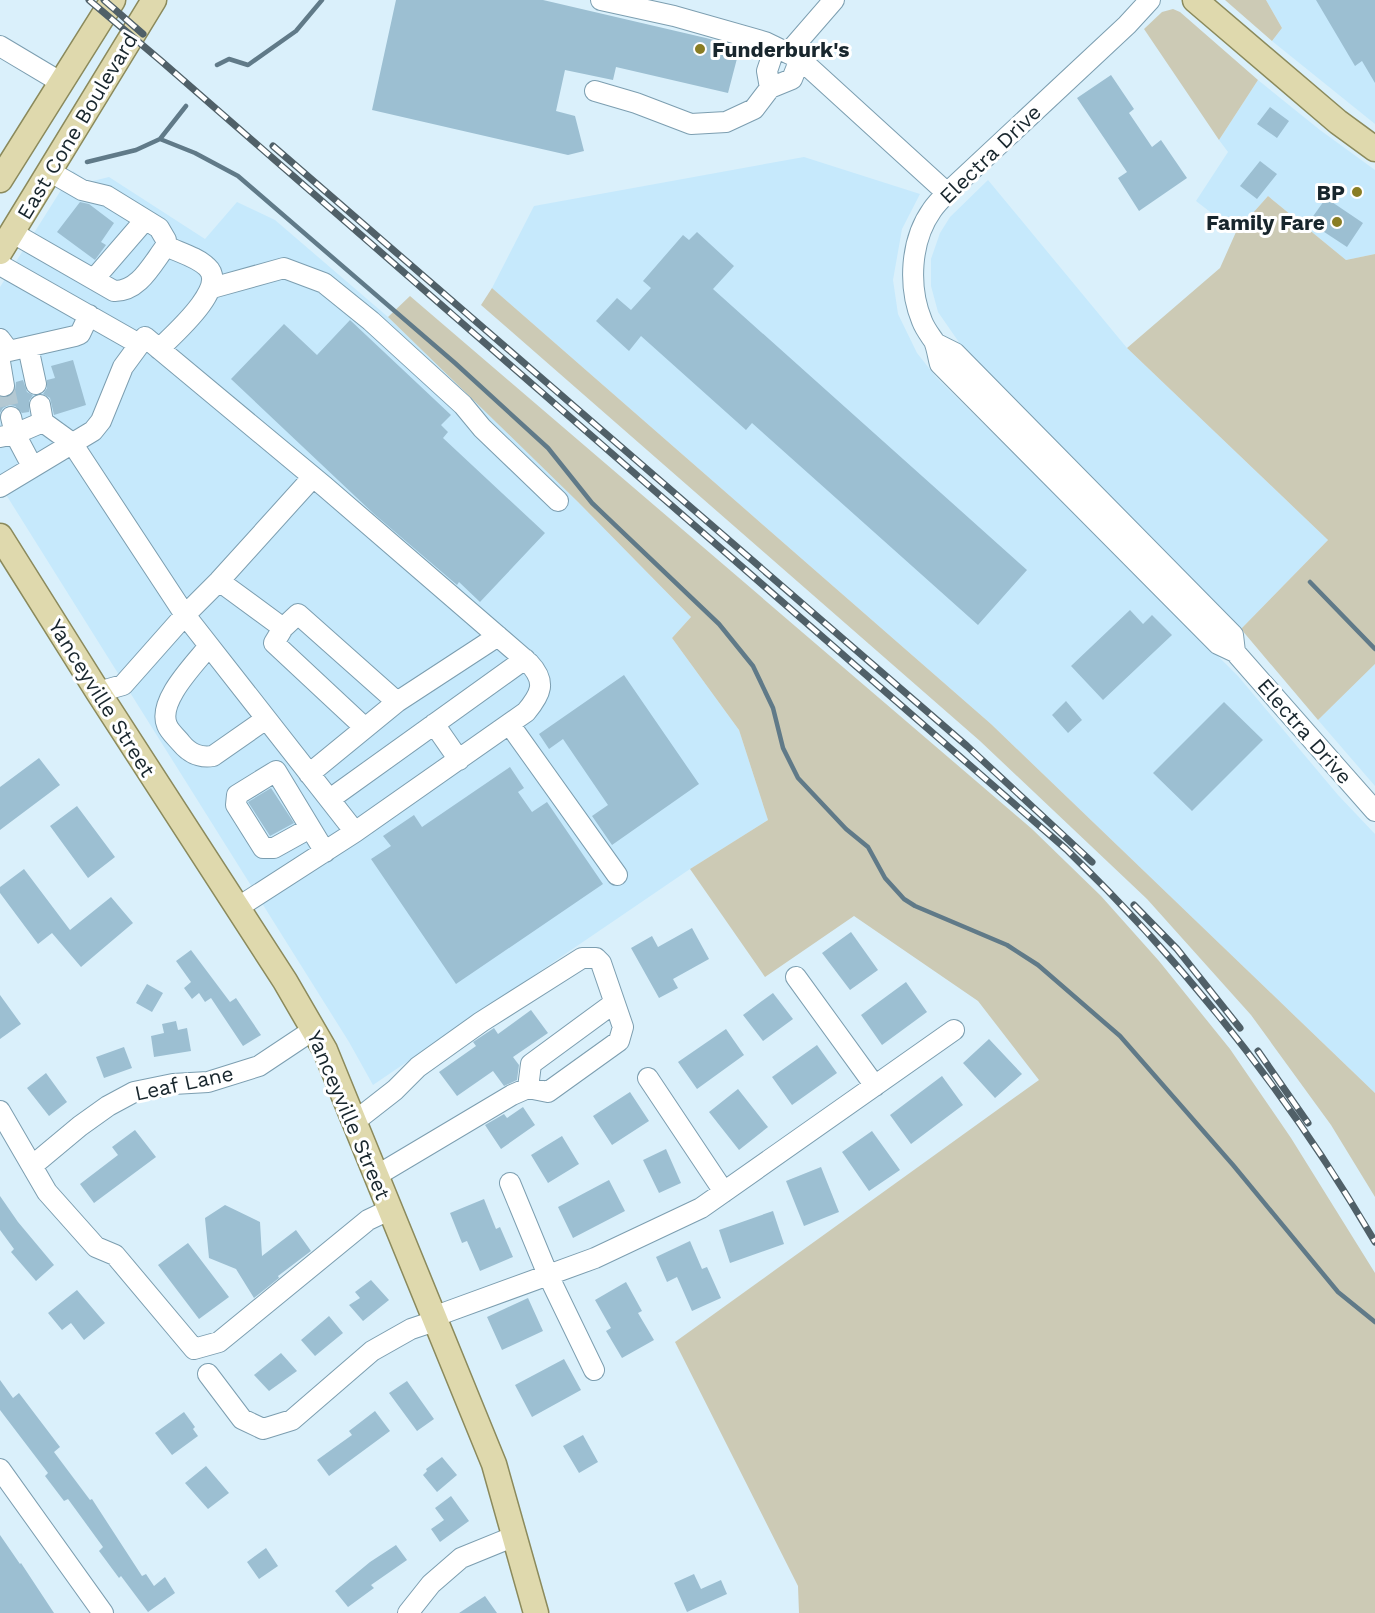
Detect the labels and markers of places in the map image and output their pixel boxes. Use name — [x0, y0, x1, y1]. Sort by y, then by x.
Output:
place label: Funderburk's — [712, 37, 849, 62]
marker: Funderburk's — [693, 42, 707, 56]
place label: BP — [1317, 180, 1345, 205]
marker: BP — [1350, 185, 1364, 199]
place label: Family Fare — [1206, 210, 1325, 235]
marker: Family Fare — [1330, 215, 1344, 229]

